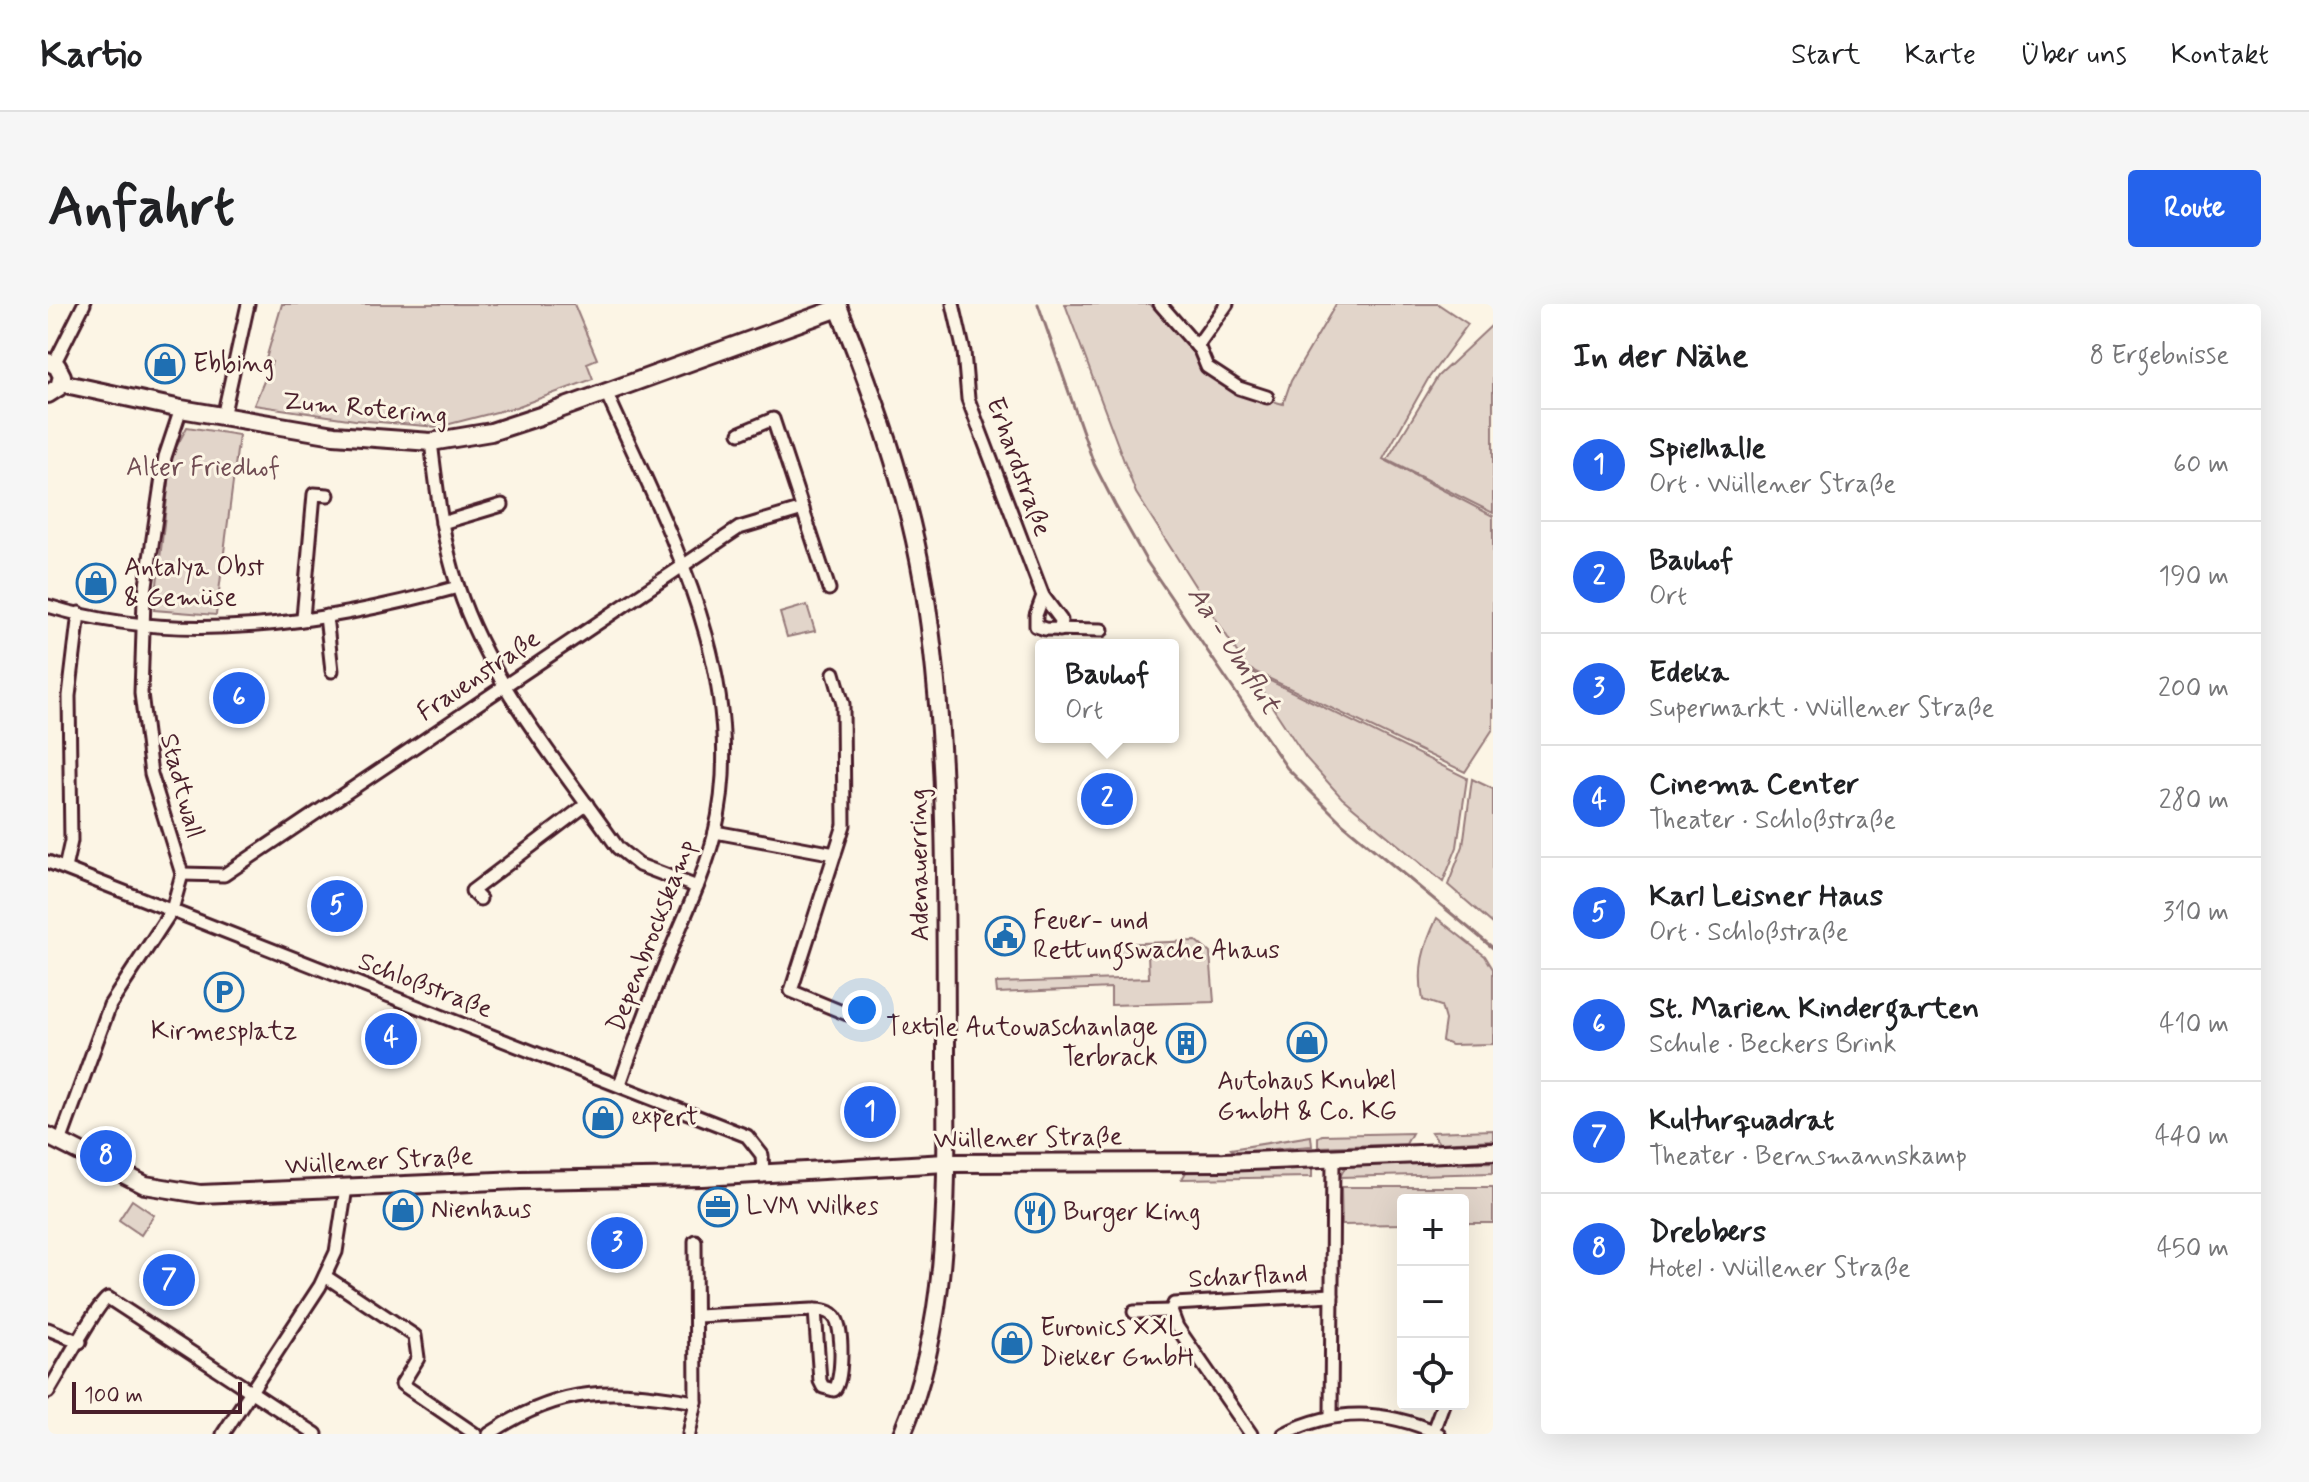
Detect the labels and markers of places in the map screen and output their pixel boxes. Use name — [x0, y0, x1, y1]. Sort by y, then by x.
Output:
shop icon: Ebbing — [144, 343, 186, 385]
place label: Ebbing — [193, 347, 274, 381]
place label: Antalya Obst & Gemüse — [124, 551, 264, 615]
shop icon: Antalya Obst & Gemüse — [75, 562, 117, 604]
pin: 6 — [213, 668, 265, 728]
pin: 2 — [1081, 769, 1133, 829]
pin: 5 — [311, 876, 363, 936]
place label: Feuer- und Rettungswache Ahaus — [1033, 904, 1280, 971]
public building icon: Feuer- und Rettungswache Ahaus — [984, 915, 1026, 957]
parking icon: Kirmesplatz — [203, 971, 245, 1013]
pin: 4 — [365, 1009, 417, 1069]
place label: Textile Autowaschanlage Terbrack — [886, 1011, 1158, 1075]
place label: Kirmesplatz — [151, 1015, 297, 1049]
shop icon: Autohaus Knubel GmbH & Co. KG — [1286, 1021, 1328, 1063]
building icon: Textile Autowaschanlage Terbrack — [1165, 1022, 1207, 1064]
place label: Autohaus Knubel GmbH & Co. KG — [1217, 1065, 1397, 1129]
pin: 1 — [844, 1082, 896, 1142]
shop icon: expert — [582, 1097, 624, 1139]
place label: expert — [631, 1101, 698, 1135]
pin: 8 — [80, 1126, 132, 1186]
office icon: LVM Wilkes — [697, 1186, 739, 1228]
shop icon: Nienhaus — [382, 1189, 424, 1231]
place label: LVM Wilkes — [746, 1190, 879, 1224]
restaurant icon: Burger King — [1014, 1192, 1056, 1234]
place label: Nienhaus — [431, 1193, 532, 1227]
place label: Burger King — [1063, 1196, 1201, 1232]
pin: 3 — [591, 1213, 643, 1273]
pin: 7 — [143, 1250, 195, 1310]
place label: Euronics XXL Dieker GmbH — [1040, 1311, 1195, 1375]
shop icon: Euronics XXL Dieker GmbH — [991, 1322, 1033, 1364]

